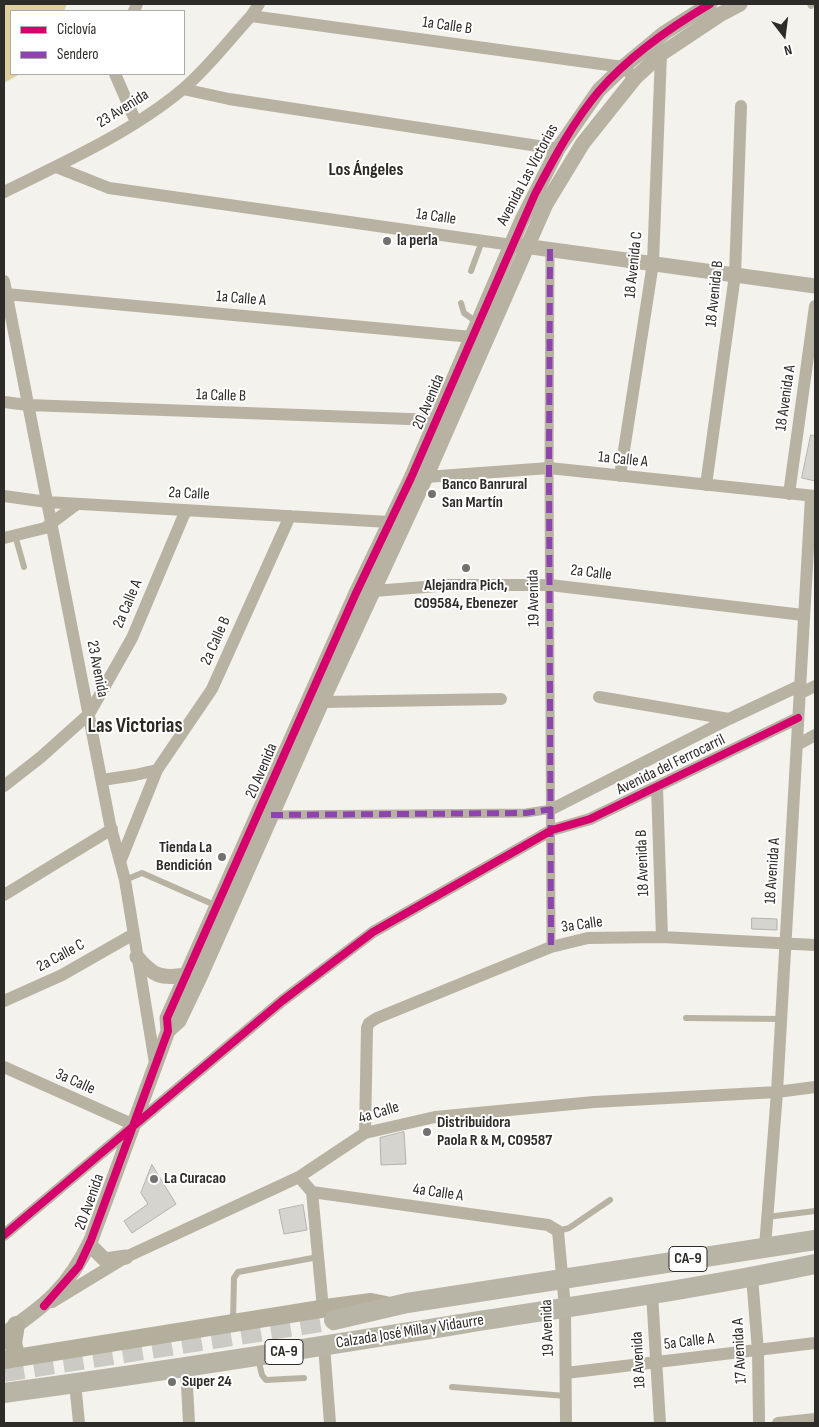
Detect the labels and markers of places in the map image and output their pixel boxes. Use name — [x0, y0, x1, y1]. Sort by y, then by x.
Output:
place label: la perla — [397, 231, 438, 251]
marker: la perla — [381, 235, 393, 247]
place label: Banco Banrural San Martín — [442, 475, 527, 513]
marker: Banco Banrural San Martín — [426, 488, 438, 500]
marker: Alejandra Pich, C09584, Ebenezer — [460, 562, 472, 574]
place label: Alejandra Pich, C09584, Ebenezer — [414, 576, 518, 614]
place label: Tienda La Bendición — [156, 838, 212, 876]
marker: Tienda La Bendición — [216, 851, 228, 863]
place label: Distribuidora Paola R & M, C09587 — [437, 1113, 552, 1151]
marker: Distribuidora Paola R & M, C09587 — [421, 1126, 433, 1138]
place label: La Curacao — [164, 1169, 226, 1189]
marker: La Curacao — [148, 1173, 160, 1185]
place label: Super 24 — [182, 1372, 232, 1392]
marker: Super 24 — [166, 1376, 178, 1388]

